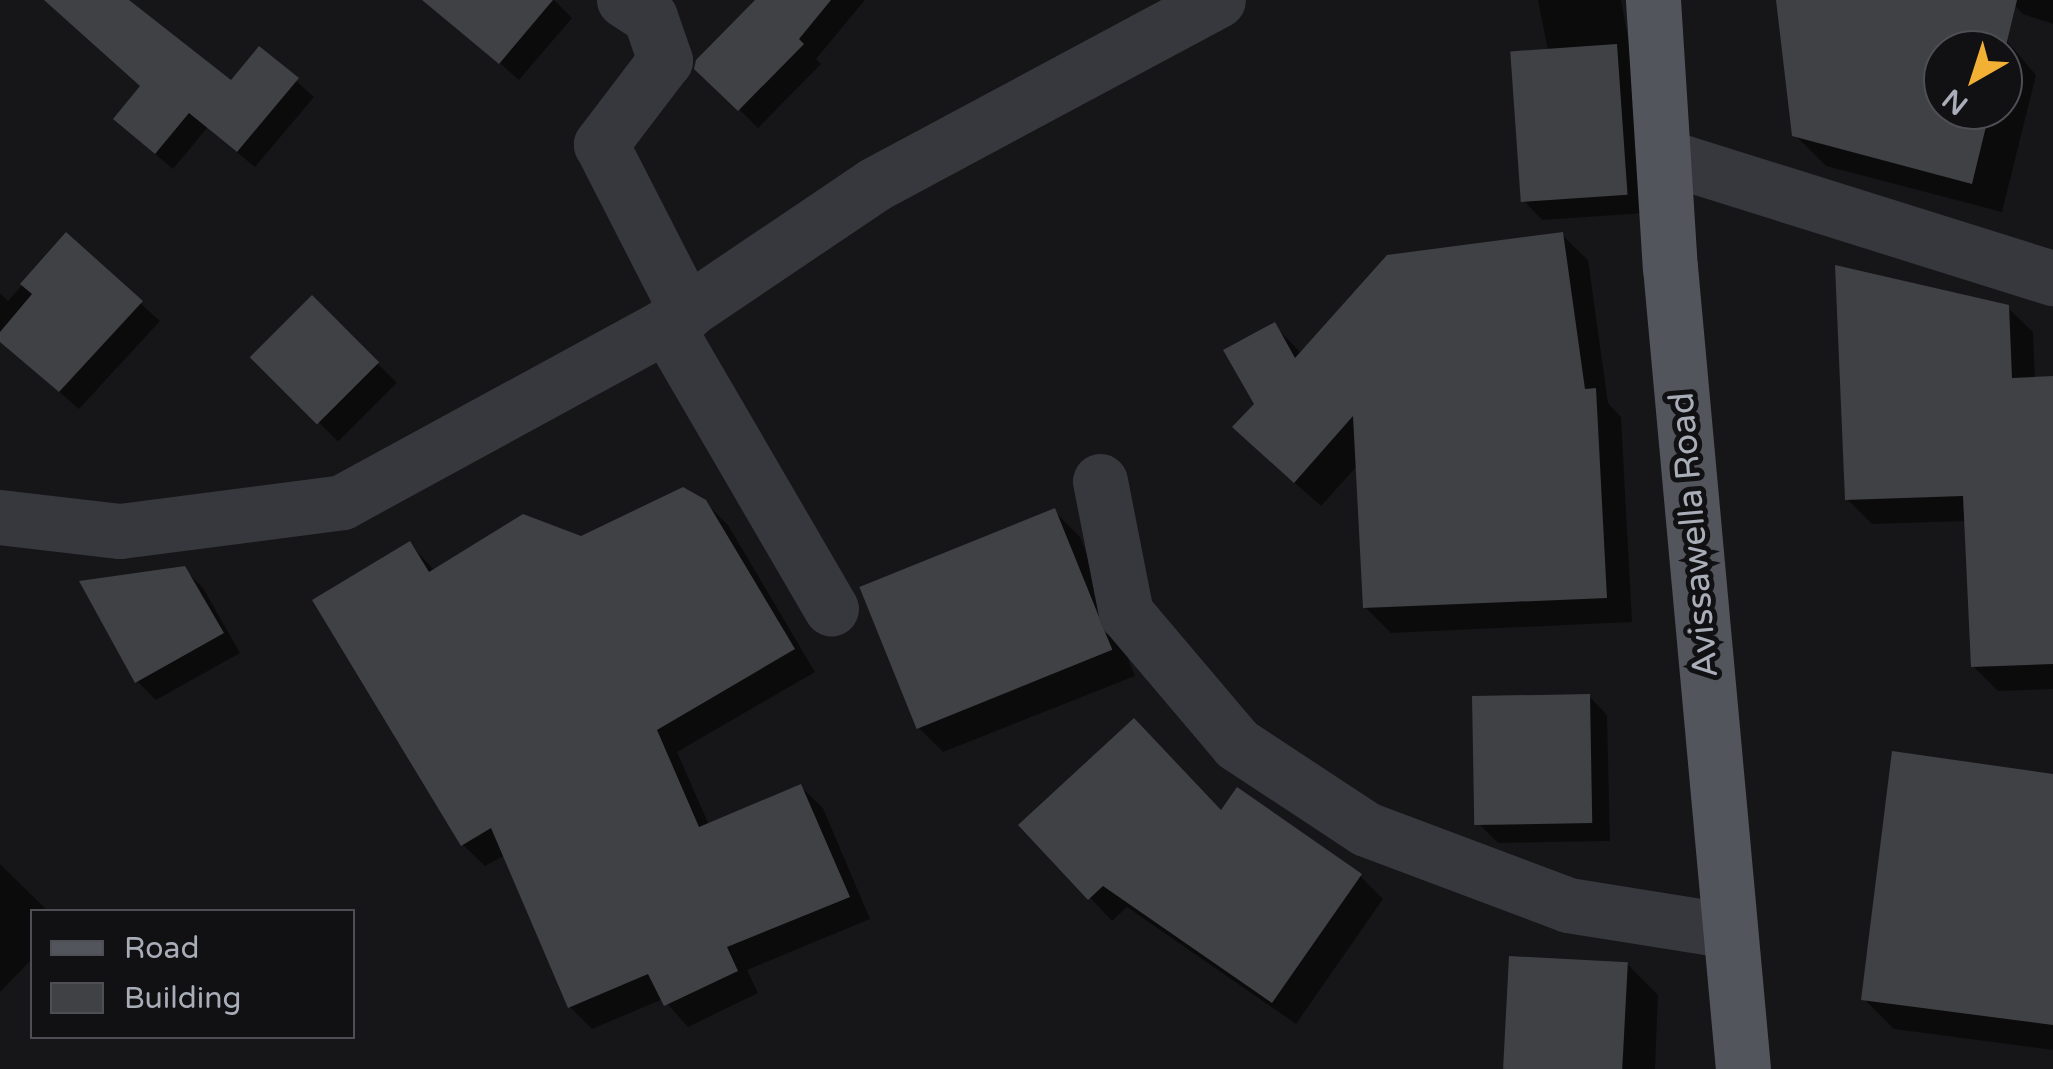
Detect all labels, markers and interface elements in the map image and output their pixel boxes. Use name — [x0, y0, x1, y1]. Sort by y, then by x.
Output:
north arrow — [1923, 30, 2023, 130]
text: N — [1936, 81, 1975, 122]
street label: Avissawella Road — [1661, 390, 1727, 680]
legend — [30, 909, 355, 1039]
text: Road — [124, 930, 199, 967]
text: Building — [124, 980, 241, 1017]

